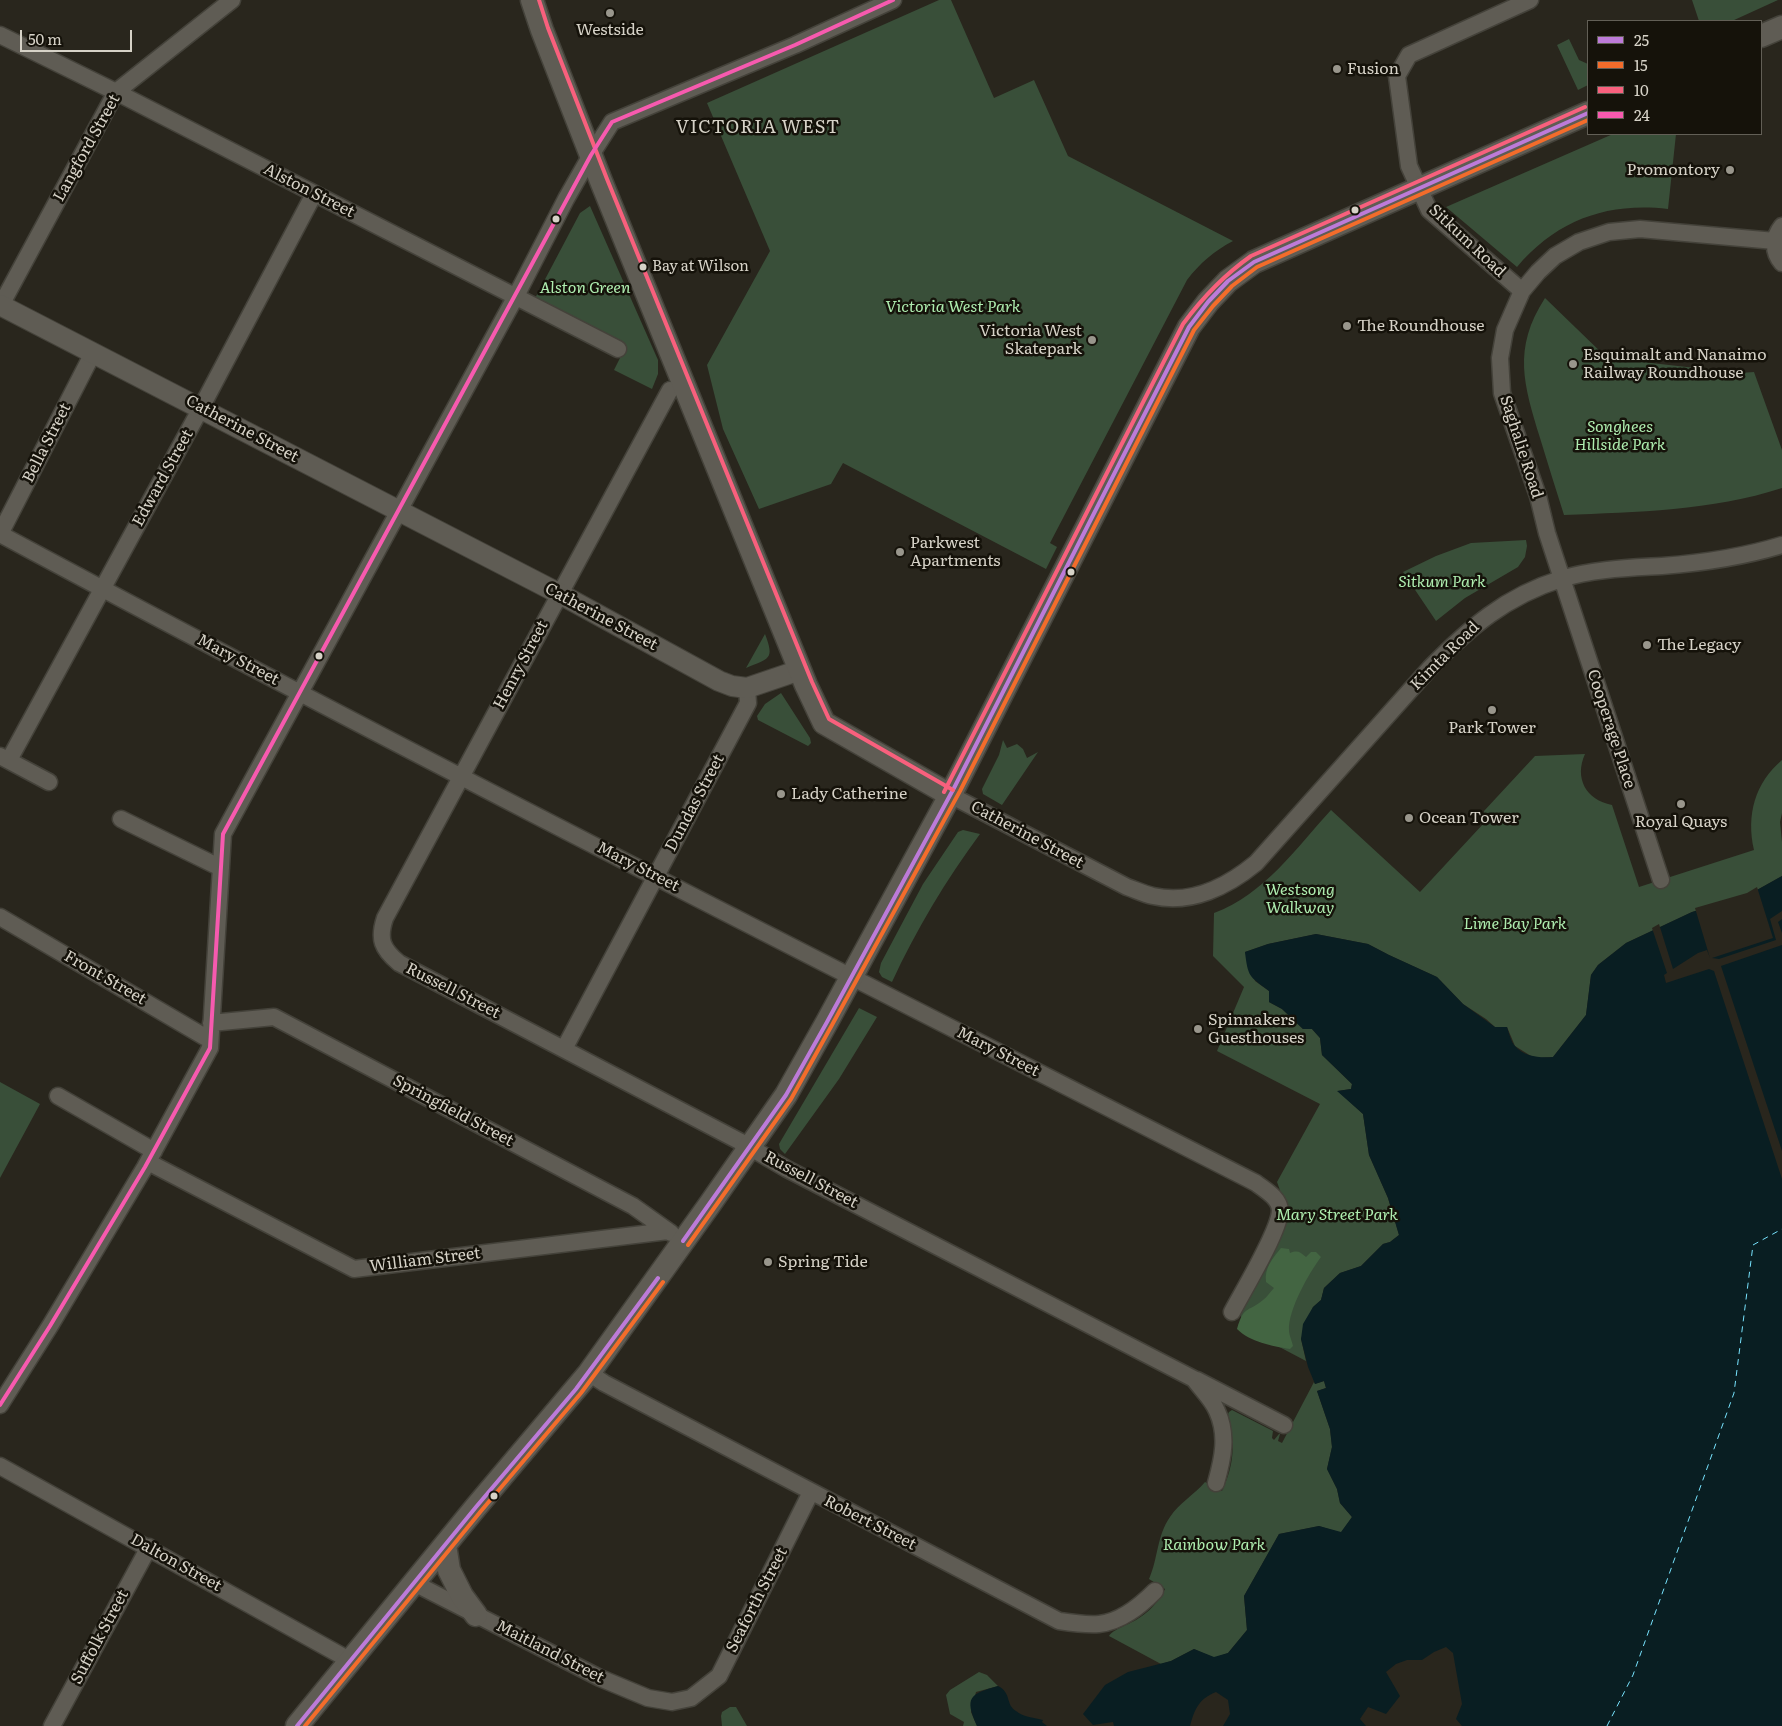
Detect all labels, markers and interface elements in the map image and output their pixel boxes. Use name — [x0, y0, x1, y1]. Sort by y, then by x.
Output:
marker: Westside — [604, 7, 616, 19]
scale bar — [22, 20, 135, 52]
place label: Westside — [576, 20, 644, 40]
legend — [1587, 20, 1762, 135]
text: 50 m — [28, 27, 62, 50]
text: 25 — [1634, 28, 1649, 51]
text: 15 — [1634, 53, 1648, 76]
place label: Fusion — [1347, 59, 1399, 79]
marker: Fusion — [1331, 63, 1343, 75]
text: 10 — [1634, 78, 1649, 101]
street label: Langford Street — [50, 91, 124, 205]
text: 24 — [1634, 103, 1650, 126]
district label: VICTORIA WEST — [674, 117, 842, 139]
street label: Alston Street — [260, 160, 358, 222]
place label: Promontory — [1627, 160, 1720, 180]
marker: Promontory — [1724, 164, 1736, 176]
street label: Sitkum Road — [1425, 201, 1509, 281]
unlabelled marker — [1350, 205, 1360, 215]
unlabelled marker — [551, 214, 561, 224]
place label: Bay at Wilson — [652, 258, 749, 276]
marker: Bay at Wilson — [638, 262, 648, 272]
park label: Alston Green — [539, 278, 631, 298]
park label: Victoria West Park — [885, 297, 1021, 317]
place label: The Roundhouse — [1357, 316, 1484, 336]
marker: The Roundhouse — [1341, 320, 1353, 332]
place label: Victoria West Skatepark — [979, 321, 1082, 359]
marker: Victoria West Skatepark — [1086, 334, 1098, 346]
place label: Esquimalt and Nanaimo Railway Roundhouse — [1583, 345, 1767, 383]
marker: Esquimalt and Nanaimo Railway Roundhouse — [1567, 358, 1579, 370]
street label: Catherine Street — [182, 391, 302, 467]
street label: Saghalie Road — [1495, 393, 1547, 501]
street label: Bella Street — [19, 400, 75, 486]
park label: Songhees Hillside Park — [1574, 417, 1666, 455]
street label: Edward Street — [128, 426, 198, 530]
place label: Parkwest Apartments — [910, 533, 1001, 571]
marker: Parkwest Apartments — [894, 546, 906, 558]
unlabelled marker — [1066, 567, 1076, 577]
park label: Sitkum Park — [1398, 572, 1486, 592]
street label: Catherine Street — [541, 579, 661, 655]
street label: Henry Street — [490, 617, 552, 713]
street label: Kimta Road — [1407, 618, 1483, 694]
street label: Mary Street — [194, 630, 282, 690]
place label: The Legacy — [1657, 635, 1741, 655]
marker: The Legacy — [1641, 639, 1653, 651]
unlabelled marker — [314, 651, 324, 661]
street label: Cooperage Place — [1583, 667, 1639, 791]
marker: Park Tower — [1486, 704, 1498, 716]
place label: Park Tower — [1448, 718, 1536, 738]
street label: Dundas Street — [661, 751, 729, 855]
place label: Lady Catherine — [791, 784, 907, 804]
marker: Lady Catherine — [775, 788, 787, 800]
street label: Catherine Street — [967, 797, 1087, 873]
marker: Royal Quays — [1675, 798, 1687, 810]
place label: Ocean Tower — [1419, 808, 1519, 828]
marker: Ocean Tower — [1403, 812, 1415, 824]
place label: Royal Quays — [1635, 812, 1727, 832]
street label: Mary Street — [594, 838, 682, 896]
park label: Westsong Walkway — [1265, 880, 1335, 918]
park label: Lime Bay Park — [1463, 914, 1567, 934]
street label: Front Street — [60, 947, 150, 1009]
street label: Russell Street — [403, 959, 503, 1023]
place label: Spinnakers Guesthouses — [1208, 1010, 1304, 1048]
street label: Mary Street — [954, 1023, 1042, 1081]
marker: Spinnakers Guesthouses — [1192, 1023, 1204, 1035]
street label: Springfield Street — [389, 1071, 517, 1151]
street label: Russell Street — [761, 1147, 861, 1213]
park label: Mary Street Park — [1276, 1205, 1398, 1225]
street label: William Street — [369, 1244, 481, 1276]
place label: Spring Tide — [778, 1252, 868, 1272]
marker: Spring Tide — [762, 1256, 774, 1268]
unlabelled marker — [489, 1491, 499, 1501]
street label: Robert Street — [821, 1492, 919, 1554]
street label: Dalton Street — [127, 1530, 225, 1596]
park label: Rainbow Park — [1163, 1535, 1265, 1555]
street label: Seaforth Street — [722, 1544, 792, 1656]
street label: Suffolk Street — [67, 1587, 133, 1687]
street label: Maitland Street — [493, 1616, 607, 1688]

